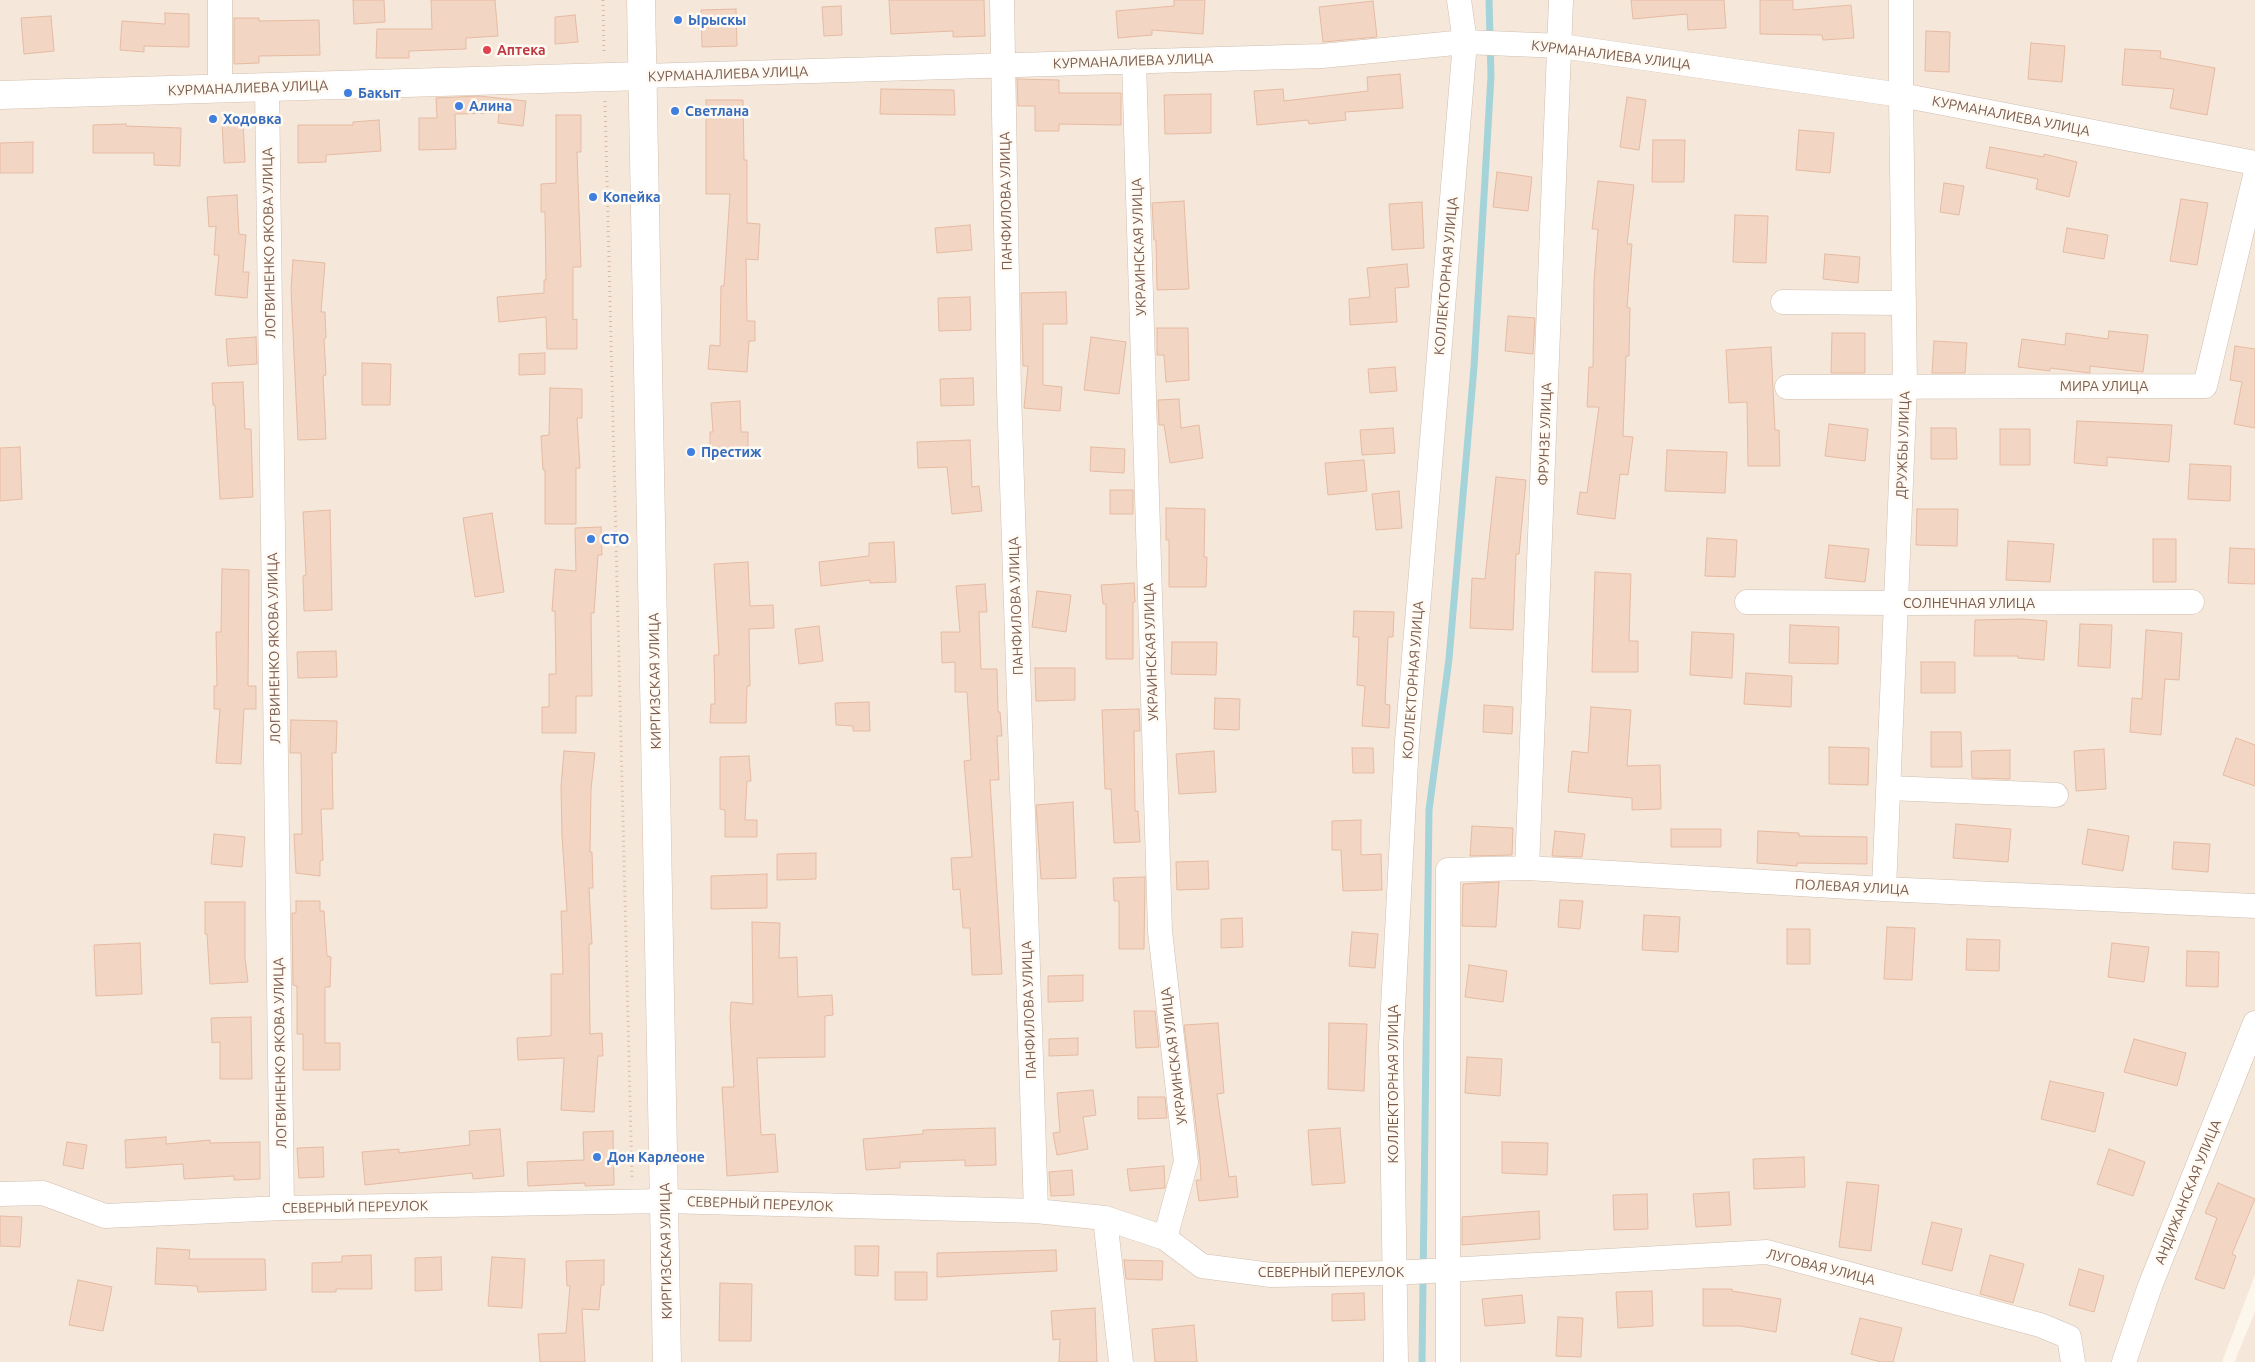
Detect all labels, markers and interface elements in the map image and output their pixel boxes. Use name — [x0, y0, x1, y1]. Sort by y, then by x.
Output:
place label: Ырыскы — [688, 12, 746, 28]
marker: Ырыскы — [672, 14, 684, 26]
street label: КУРМАНАЛИЕВА УЛИЦА — [1530, 37, 1692, 73]
place label: Аптека — [497, 42, 546, 58]
marker: Аптека — [481, 44, 493, 56]
street label: КУРМАНАЛИЕВА УЛИЦА — [1053, 50, 1213, 72]
street label: КУРМАНАЛИЕВА УЛИЦА — [648, 63, 808, 85]
street label: КУРМАНАЛИЕВА УЛИЦА — [168, 77, 328, 99]
place label: Бакыт — [358, 85, 401, 101]
marker: Бакыт — [342, 87, 354, 99]
street label: КУРМАНАЛИЕВА УЛИЦА — [1931, 92, 2091, 140]
place label: Алина — [469, 98, 512, 114]
marker: Алина — [453, 100, 465, 112]
place label: Светлана — [685, 103, 749, 119]
marker: Светлана — [669, 105, 681, 117]
place label: Ходовка — [223, 111, 282, 127]
marker: Ходовка — [207, 113, 219, 125]
street label: ПАНФИЛОВА УЛИЦА — [996, 132, 1016, 270]
street label: ЛОГВИНЕНКО ЯКОВА УЛИЦА — [259, 147, 279, 339]
street label: УКРАИНСКАЯ УЛИЦА — [1128, 178, 1150, 316]
place label: Копейка — [603, 189, 661, 205]
marker: Копейка — [587, 191, 599, 203]
street label: КОЛЛЕКТОРНАЯ УЛИЦА — [1431, 196, 1461, 356]
street label: МИРА УЛИЦА — [2060, 378, 2148, 394]
street label: ФРУНЗЕ УЛИЦА — [1535, 382, 1555, 486]
street label: ДРУЖБЫ УЛИЦА — [1893, 391, 1913, 499]
place label: Престиж — [701, 444, 762, 460]
marker: Престиж — [685, 446, 697, 458]
place label: СТО — [601, 531, 629, 547]
marker: СТО — [585, 533, 597, 545]
street label: ПАНФИЛОВА УЛИЦА — [1005, 537, 1027, 675]
street label: ЛОГВИНЕНКО ЯКОВА УЛИЦА — [264, 552, 284, 744]
street label: УКРАИНСКАЯ УЛИЦА — [1140, 583, 1162, 721]
street label: СОЛНЕЧНАЯ УЛИЦА — [1903, 595, 2035, 611]
street label: КОЛЛЕКТОРНАЯ УЛИЦА — [1399, 600, 1427, 760]
street label: КИРГИЗСКАЯ УЛИЦА — [645, 613, 665, 749]
street label: ПОЛЕВАЯ УЛИЦА — [1795, 876, 1909, 898]
street label: ПАНФИЛОВА УЛИЦА — [1018, 941, 1040, 1079]
street label: ЛОГВИНЕНКО ЯКОВА УЛИЦА — [270, 957, 290, 1149]
street label: УКРАИНСКАЯ УЛИЦА — [1157, 986, 1191, 1126]
street label: КОЛЛЕКТОРНАЯ УЛИЦА — [1385, 1005, 1401, 1163]
street label: АНДИЖАНСКАЯ УЛИЦА — [2151, 1117, 2225, 1267]
place label: Дон Карлеоне — [607, 1149, 705, 1165]
marker: Дон Карлеоне — [591, 1151, 603, 1163]
street label: КИРГИЗСКАЯ УЛИЦА — [656, 1183, 676, 1319]
street label: СЕВЕРНЫЙ ПЕРЕУЛОК — [687, 1193, 833, 1215]
street label: СЕВЕРНЫЙ ПЕРЕУЛОК — [282, 1197, 428, 1217]
street label: ЛУГОВАЯ УЛИЦА — [1765, 1245, 1877, 1289]
street label: СЕВЕРНЫЙ ПЕРЕУЛОК — [1258, 1264, 1404, 1280]

